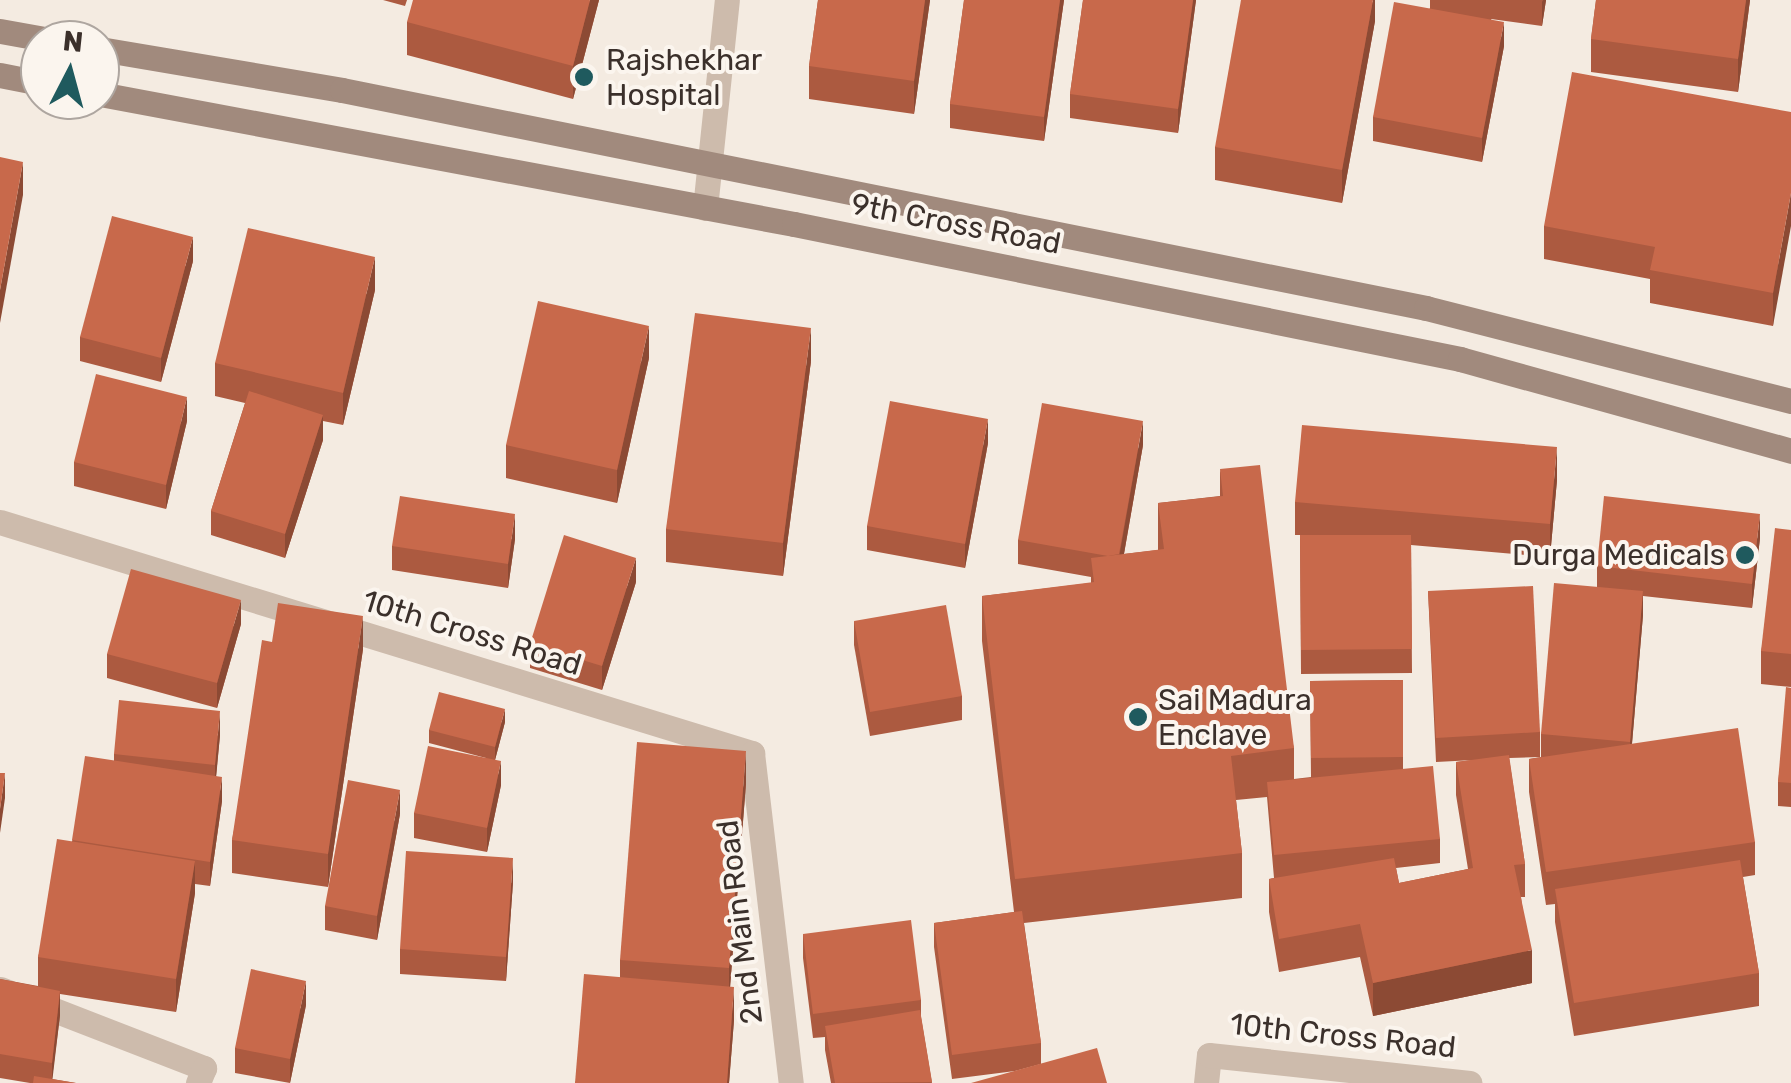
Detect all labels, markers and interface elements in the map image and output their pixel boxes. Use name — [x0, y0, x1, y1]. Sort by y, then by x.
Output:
north arrow — [20, 20, 120, 120]
text: N — [61, 24, 85, 59]
place label: Rajshekhar Hospital — [606, 42, 762, 112]
marker: Rajshekhar Hospital — [571, 64, 597, 90]
street label: 9th Cross Road — [848, 186, 1064, 262]
place label: Durga Medicals — [1512, 537, 1725, 573]
marker: Durga Medicals — [1734, 544, 1756, 566]
street label: 10th Cross Road — [358, 583, 586, 683]
place label: Sai Madura Enclave — [1158, 682, 1312, 752]
marker: Sai Madura Enclave — [1127, 706, 1149, 728]
street label: 2nd Main Road — [710, 818, 770, 1026]
street label: 10th Cross Road — [1228, 1006, 1458, 1066]

